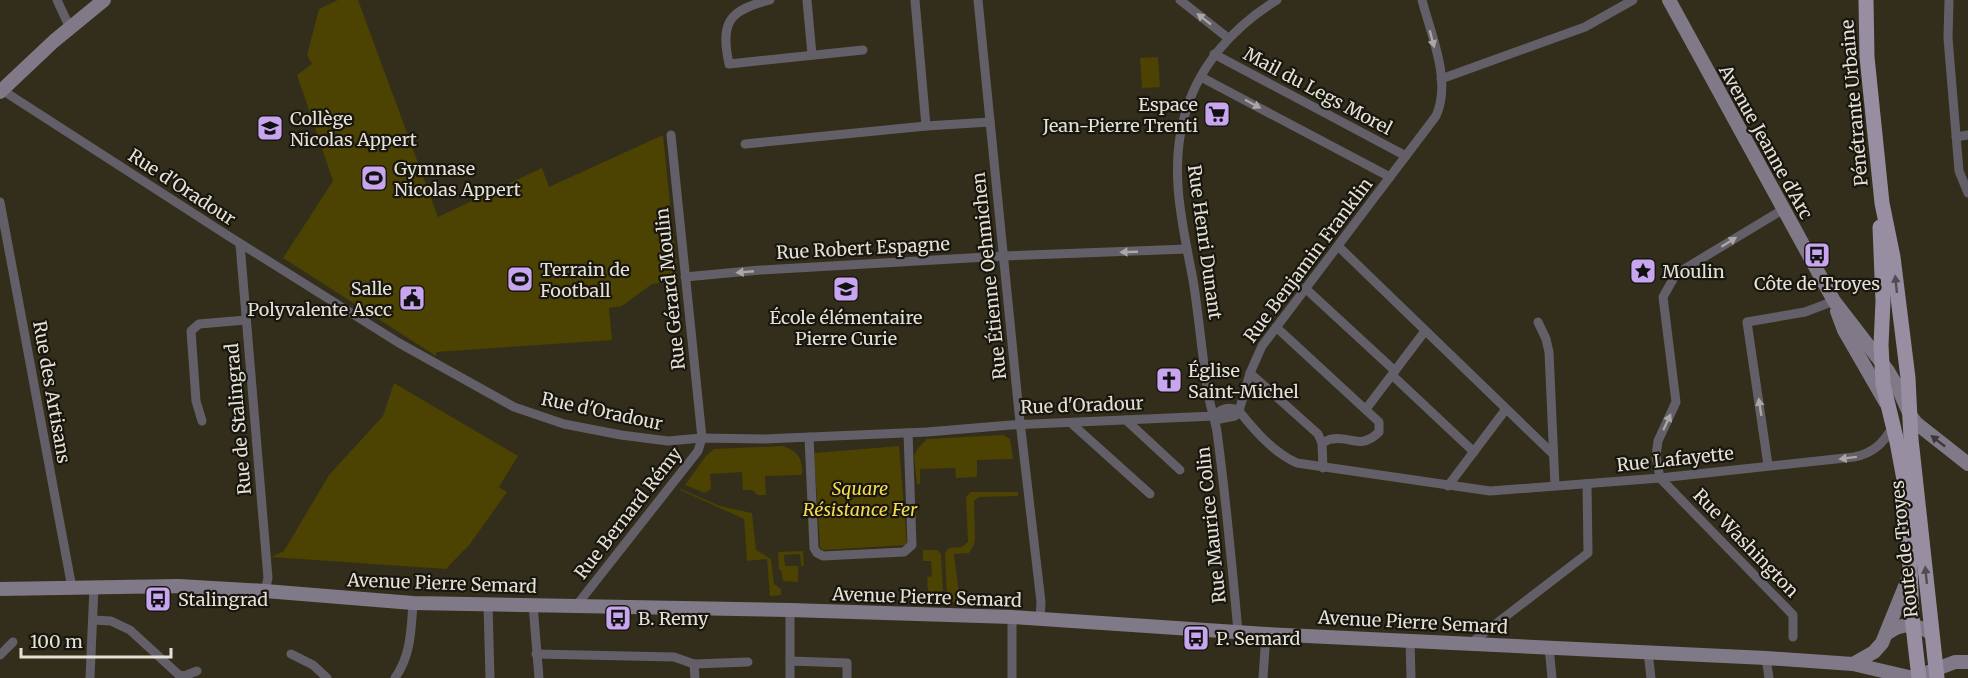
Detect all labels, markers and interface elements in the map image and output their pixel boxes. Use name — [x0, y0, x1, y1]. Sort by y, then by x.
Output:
one-way arrow — [1197, 14, 1212, 26]
street label: Pénétrante Urbaine — [1835, 19, 1873, 187]
one-way arrow — [1428, 30, 1437, 48]
street label: Mail du Legs Morel — [1240, 42, 1397, 140]
street label: Avenue Jeanne d'Arc — [1714, 60, 1818, 223]
place label: Espace Jean-Pierre Trenti — [1042, 93, 1198, 137]
supermarket icon: Espace Jean-Pierre Trenti — [1202, 99, 1232, 129]
one-way arrow — [1244, 99, 1261, 109]
place label: Collège Nicolas Appert — [290, 107, 417, 151]
school or university icon: Collège Nicolas Appert — [255, 113, 285, 143]
street label: Rue d'Oradour — [124, 144, 240, 230]
place label: Gymnase Nicolas Appert — [394, 157, 521, 201]
sports icon: Gymnase Nicolas Appert — [359, 163, 389, 193]
street label: Rue Henri Dunant — [1183, 163, 1227, 321]
street label: Rue Étienne Oehmichen — [967, 171, 1011, 381]
street label: Rue Benjamin Franklin — [1239, 173, 1377, 347]
street label: Rue Gérard Moulin — [650, 207, 690, 371]
street label: Rue Robert Espagne — [776, 232, 950, 264]
one-way arrow — [1721, 237, 1737, 248]
bus stop icon: Côte de Troyes — [1802, 240, 1832, 270]
one-way arrow — [1119, 247, 1138, 256]
place icon: Moulin — [1628, 256, 1658, 286]
place label: Terrain de Football — [540, 258, 630, 302]
place label: Moulin — [1662, 260, 1725, 283]
sports icon: Terrain de Football — [505, 264, 535, 294]
one-way arrow — [736, 267, 755, 277]
place label: Côte de Troyes — [1754, 272, 1880, 295]
school or university icon: École élémentaire Pierre Curie — [831, 274, 861, 304]
one-way arrow — [1891, 275, 1901, 294]
place label: Salle Polyvalente Ascc — [248, 277, 392, 321]
public building icon: Salle Polyvalente Ascc — [397, 283, 427, 313]
place label: École élémentaire Pierre Curie — [770, 306, 923, 350]
street label: Rue des Artisans — [28, 319, 76, 465]
street label: Rue de Stalingrad — [220, 342, 256, 496]
place label: Église Saint-Michel — [1188, 359, 1299, 403]
church icon: Église Saint-Michel — [1154, 365, 1184, 395]
street label: Rue d'Oradour — [539, 387, 665, 435]
street label: Rue d'Oradour — [1020, 391, 1144, 419]
one-way arrow — [1755, 398, 1764, 417]
one-way arrow — [1662, 413, 1671, 430]
one-way arrow — [1930, 434, 1946, 447]
street label: Rue Lafayette — [1615, 441, 1735, 477]
street label: Rue Bernard Rémy — [569, 442, 687, 584]
street label: Rue Maurice Colin — [1191, 446, 1231, 604]
one-way arrow — [1838, 453, 1857, 463]
park label: Square Résistance Fer — [803, 477, 918, 521]
street label: Route de Troyes — [1885, 479, 1923, 619]
street label: Rue Washington — [1688, 484, 1804, 602]
one-way arrow — [1921, 566, 1931, 585]
street label: Avenue Pierre Semard — [346, 568, 537, 598]
street label: Avenue Pierre Semard — [831, 582, 1022, 612]
bus stop icon: Stalingrad — [143, 584, 173, 614]
place label: Stalingrad — [178, 588, 268, 611]
bus stop icon: B. Remy — [603, 603, 633, 633]
street label: Avenue Pierre Semard — [1317, 605, 1509, 638]
place label: B. Remy — [638, 607, 709, 630]
scale bar — [21, 621, 171, 659]
bus stop icon: P. Semard — [1181, 623, 1211, 653]
place label: P. Semard — [1216, 627, 1300, 650]
text: 100 m — [30, 630, 83, 653]

